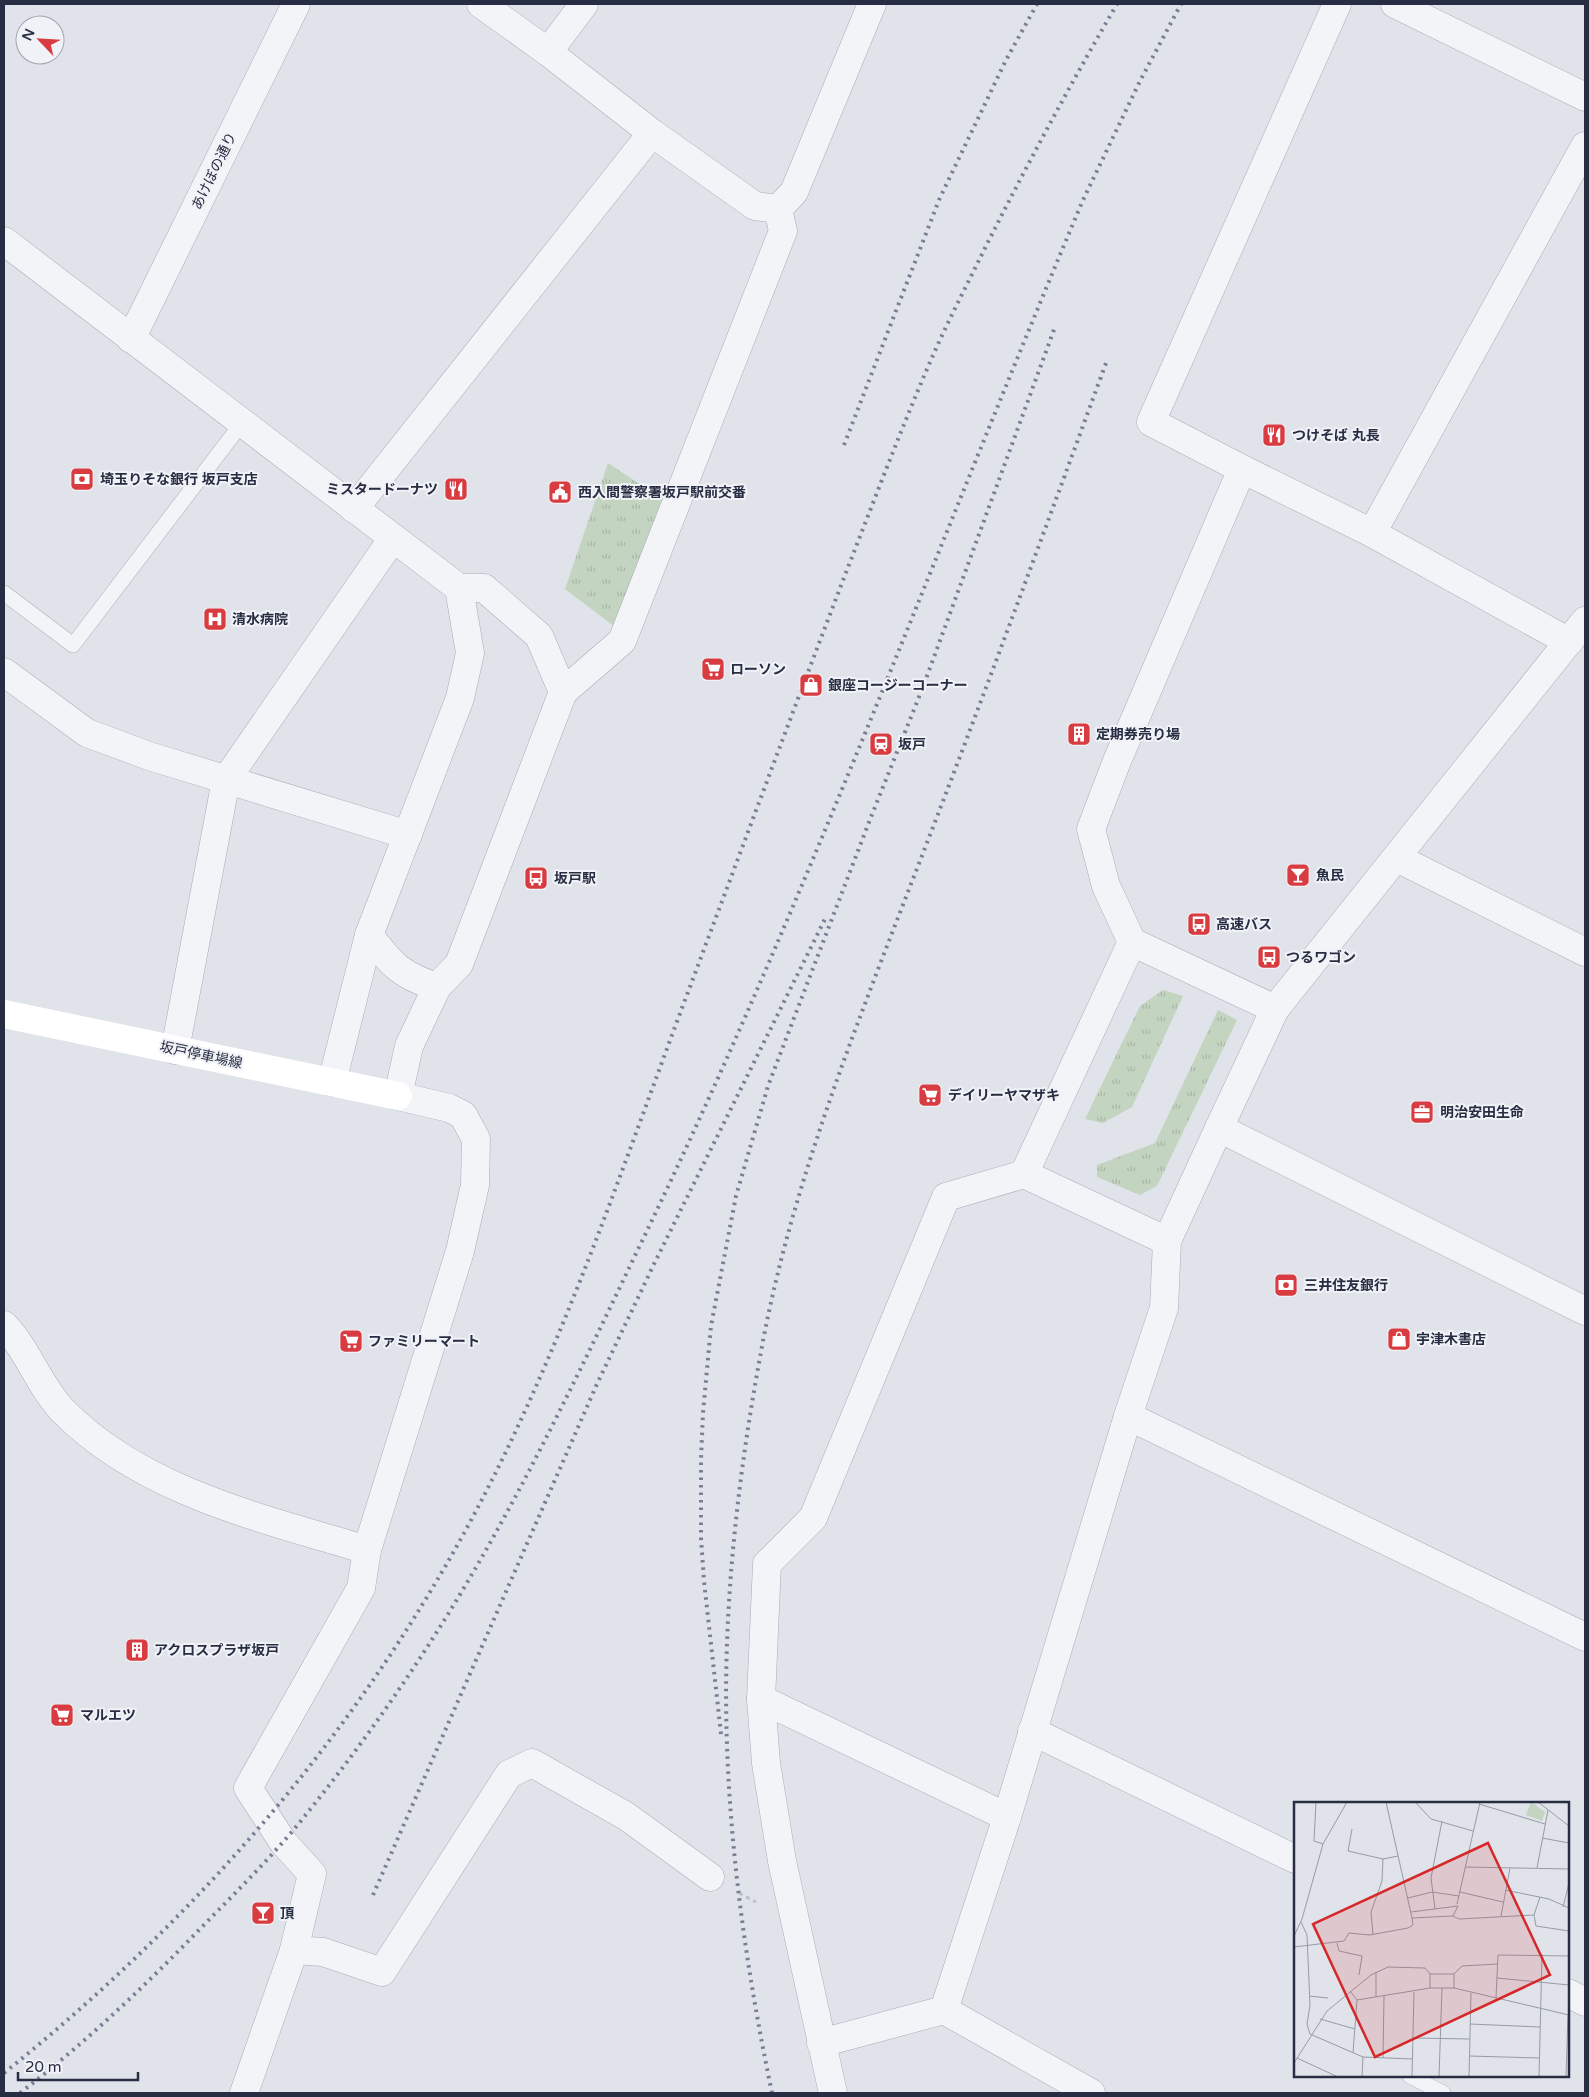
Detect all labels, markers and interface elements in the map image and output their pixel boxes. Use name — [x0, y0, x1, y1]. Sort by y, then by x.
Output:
north arrow — [15, 15, 65, 65]
text: N — [19, 26, 39, 43]
street label: あけぼの通り — [188, 130, 240, 212]
restaurant icon: つけそば 丸長 — [1261, 422, 1287, 448]
place label: つけそば 丸長 — [1292, 427, 1380, 444]
bank icon: 埼玉りそな銀行 坂戸支店 — [69, 466, 95, 492]
place label: 埼玉りそな銀行 坂戸支店 — [100, 471, 258, 488]
restaurant icon: ミスタードーナツ — [443, 476, 469, 502]
public building icon: 西入間警察署坂戸駅前交番 — [547, 479, 573, 505]
place label: ミスタードーナツ — [326, 481, 438, 498]
place label: 西入間警察署坂戸駅前交番 — [578, 484, 746, 501]
hospital icon: 清水病院 — [202, 606, 228, 632]
place label: 清水病院 — [232, 611, 288, 628]
supermarket icon: ローソン — [700, 656, 726, 682]
place label: ローソン — [730, 661, 786, 678]
shop icon: 銀座コージーコーナー — [798, 672, 824, 698]
place label: 銀座コージーコーナー — [828, 677, 968, 694]
building icon: 定期券売り場 — [1066, 721, 1092, 747]
place label: 定期券売り場 — [1096, 726, 1180, 743]
station icon: 坂戸 — [868, 731, 894, 757]
place label: 坂戸 — [898, 736, 926, 753]
bar icon: 魚民 — [1285, 862, 1311, 888]
bus stop icon: 坂戸駅 — [523, 865, 549, 891]
place label: 魚民 — [1316, 867, 1344, 884]
place label: 坂戸駅 — [554, 870, 596, 887]
bus stop icon: 高速バス — [1186, 911, 1212, 937]
place label: 高速バス — [1216, 916, 1272, 933]
bus stop icon: つるワゴン — [1256, 944, 1282, 970]
place label: つるワゴン — [1286, 949, 1356, 966]
street label: 坂戸停車場線 — [158, 1038, 244, 1072]
supermarket icon: デイリーヤマザキ — [917, 1082, 943, 1108]
place label: デイリーヤマザキ — [948, 1087, 1060, 1104]
office icon: 明治安田生命 — [1409, 1099, 1435, 1125]
place label: 明治安田生命 — [1440, 1104, 1524, 1121]
bank icon: 三井住友銀行 — [1273, 1272, 1299, 1298]
place label: 三井住友銀行 — [1304, 1277, 1388, 1294]
shop icon: 宇津木書店 — [1386, 1326, 1412, 1352]
supermarket icon: ファミリーマート — [338, 1328, 364, 1354]
place label: 宇津木書店 — [1416, 1331, 1486, 1348]
place label: ファミリーマート — [368, 1333, 480, 1350]
building icon: アクロスプラザ坂戸 — [124, 1637, 150, 1663]
place label: アクロスプラザ坂戸 — [154, 1642, 279, 1659]
supermarket icon: マルエツ — [49, 1702, 75, 1728]
place label: マルエツ — [80, 1707, 136, 1724]
inset map — [1294, 1802, 1569, 2077]
bar icon: 頂 — [250, 1900, 276, 1926]
place label: 頂 — [280, 1905, 294, 1922]
scale bar — [18, 2050, 138, 2082]
text: 20 m — [25, 2058, 62, 2076]

